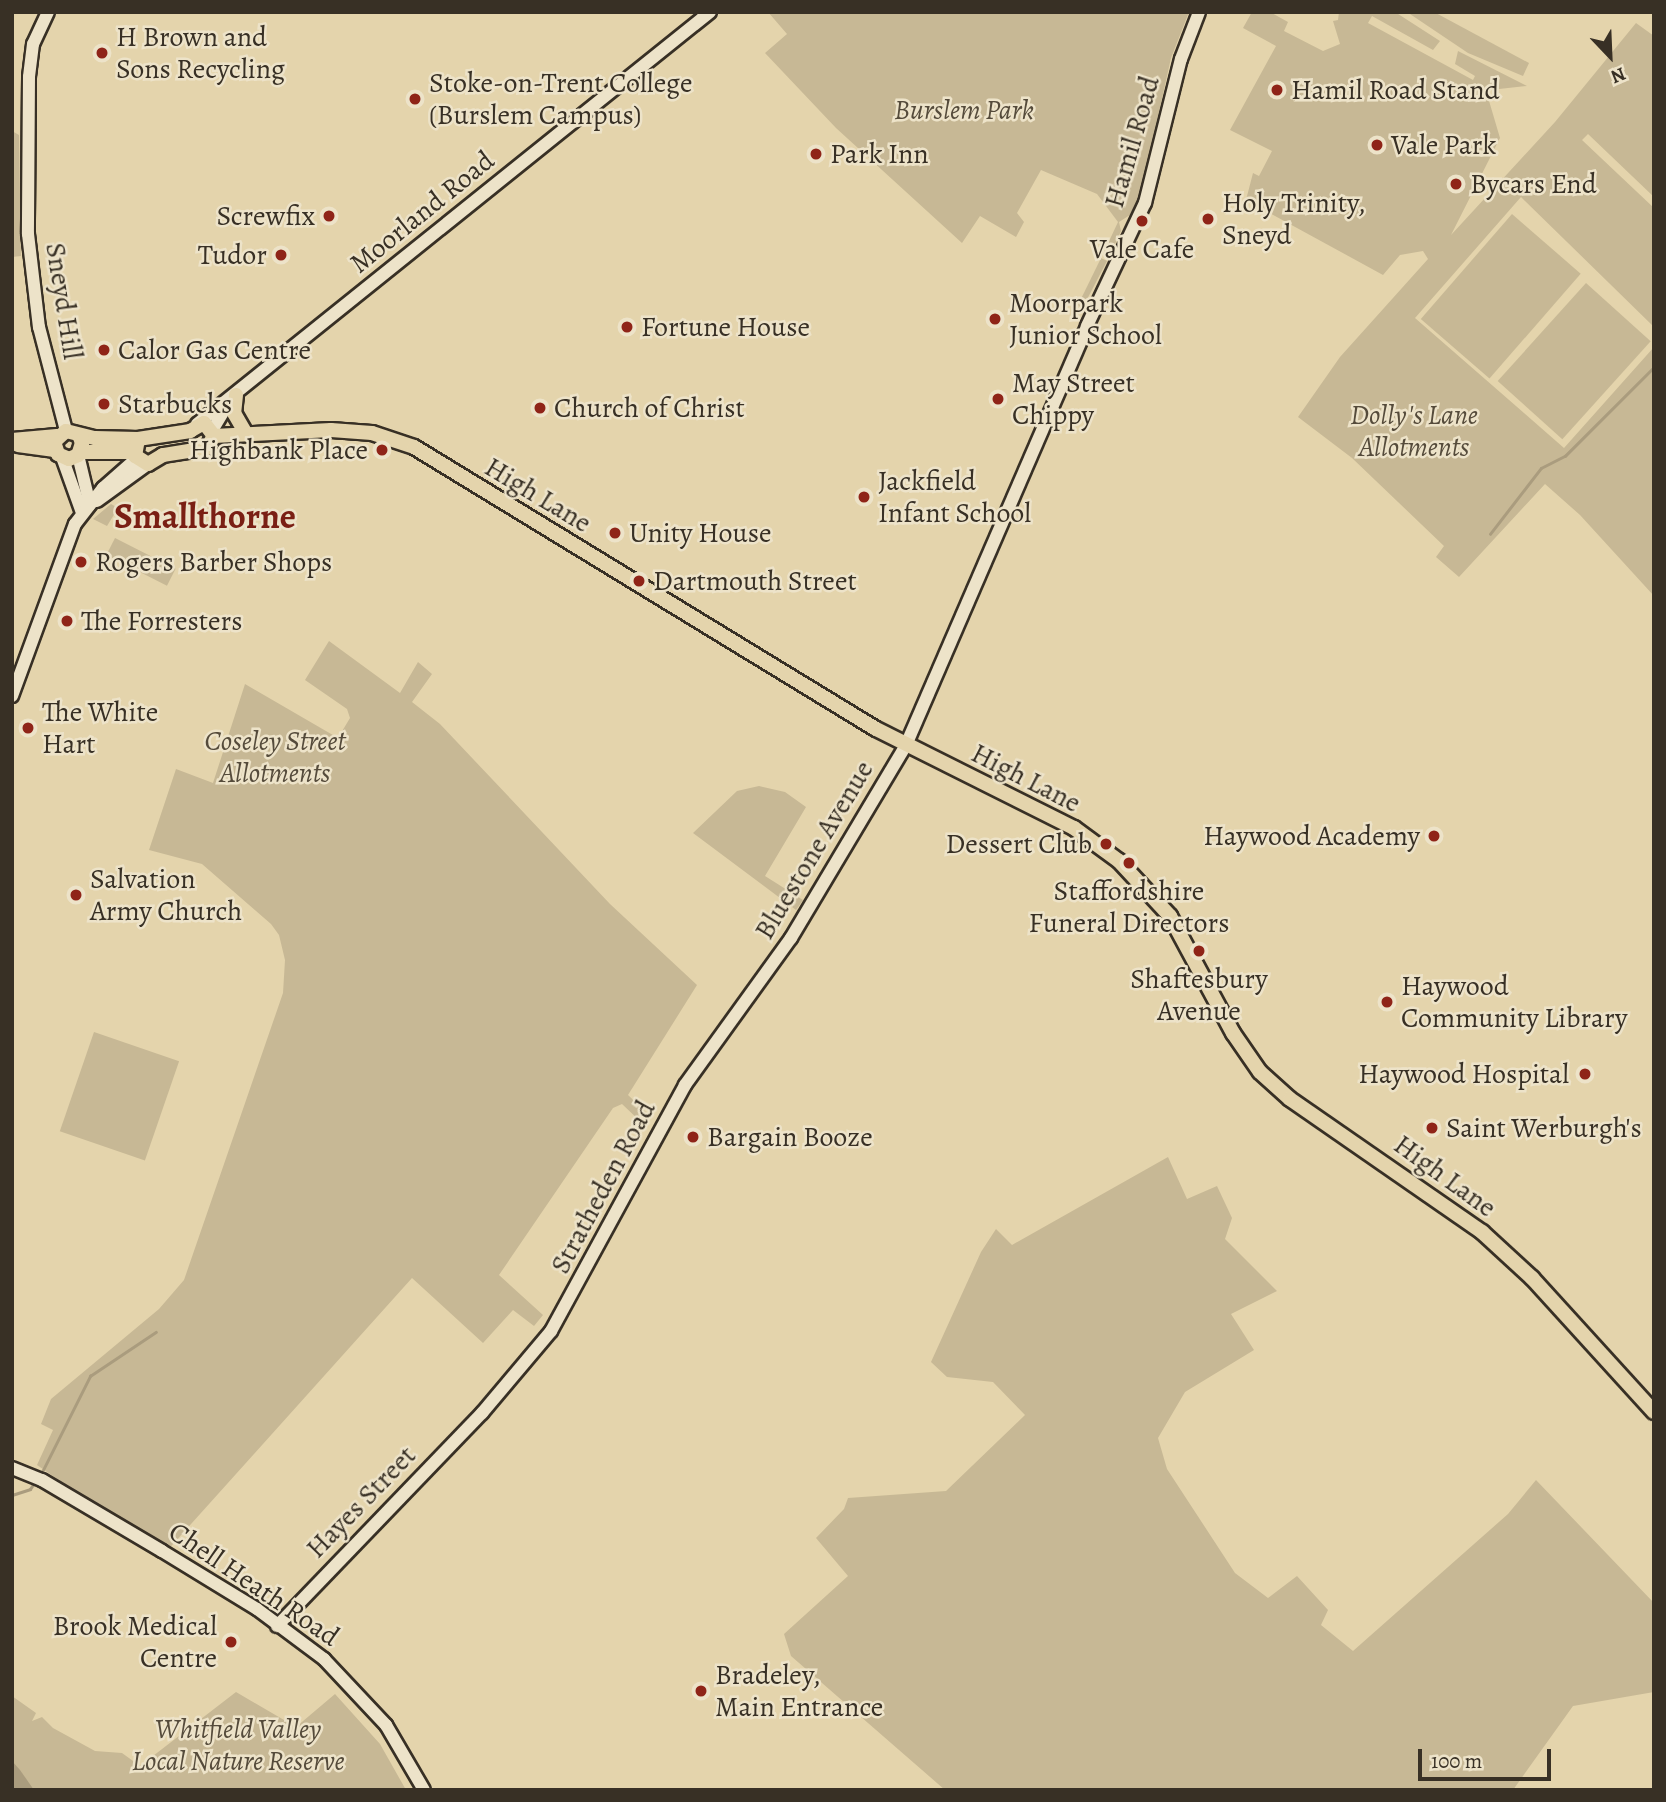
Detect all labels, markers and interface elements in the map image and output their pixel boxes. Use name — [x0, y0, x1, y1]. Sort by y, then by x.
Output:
place label: H Brown and Sons Recycling — [116, 20, 285, 86]
north arrow — [1575, 21, 1645, 91]
marker: H Brown and Sons Recycling — [94, 45, 110, 61]
text: N — [1607, 61, 1630, 90]
place label: Stoke-on-Trent College (Burslem Campus) — [429, 66, 693, 132]
street label: Hamil Road — [1097, 72, 1167, 212]
place label: Hamil Road Stand — [1291, 73, 1500, 107]
marker: Hamil Road Stand — [1269, 82, 1285, 98]
marker: Stoke-on-Trent College (Burslem Campus) — [407, 91, 423, 107]
park label: Burslem Park — [894, 93, 1034, 127]
place label: Vale Park — [1391, 128, 1496, 162]
place label: Park Inn — [830, 137, 929, 171]
marker: Vale Park — [1369, 137, 1385, 153]
street label: Moorland Road — [343, 144, 501, 280]
marker: Park Inn — [808, 146, 824, 162]
place label: Bycars End — [1470, 167, 1597, 201]
marker: Bycars End — [1448, 176, 1464, 192]
place label: Holy Trinity, Sneyd — [1222, 186, 1366, 252]
place label: Screwfix — [216, 199, 315, 233]
marker: Screwfix — [321, 208, 337, 224]
marker: Holy Trinity, Sneyd — [1200, 211, 1216, 227]
marker: Vale Cafe — [1134, 213, 1150, 229]
place label: Vale Cafe — [1090, 232, 1194, 266]
place label: Tudor — [198, 238, 267, 272]
street label: Sneyd Hill — [38, 240, 90, 362]
marker: Tudor — [273, 247, 289, 263]
place label: Moorpark Junior School — [1009, 286, 1162, 352]
place label: Fortune House — [641, 310, 810, 344]
marker: Moorpark Junior School — [987, 311, 1003, 327]
marker: Fortune House — [619, 319, 635, 335]
place label: Calor Gas Centre — [118, 333, 311, 367]
marker: Calor Gas Centre — [96, 342, 112, 358]
place label: May Street Chippy — [1012, 366, 1135, 432]
place label: Starbucks — [118, 387, 232, 421]
place label: Church of Christ — [554, 391, 745, 425]
marker: May Street Chippy — [990, 391, 1006, 407]
marker: Starbucks — [96, 396, 112, 412]
park label: Dolly's Lane Allotments — [1350, 398, 1478, 464]
marker: Church of Christ — [532, 400, 548, 416]
place label: Highbank Place — [189, 433, 368, 467]
marker: Highbank Place — [374, 442, 390, 458]
street label: High Lane — [479, 450, 597, 540]
place label: Jackfield Infant School — [878, 464, 1031, 530]
marker: Jackfield Infant School — [856, 489, 872, 505]
district label: Smallthorne — [114, 495, 296, 537]
place label: Unity House — [629, 516, 771, 550]
marker: Unity House — [607, 525, 623, 541]
place label: Rogers Barber Shops — [95, 545, 332, 579]
marker: Rogers Barber Shops — [73, 554, 89, 570]
place label: Dartmouth Street — [653, 564, 857, 598]
marker: Dartmouth Street — [631, 573, 647, 589]
place label: The Forresters — [81, 604, 243, 638]
marker: The Forresters — [59, 613, 75, 629]
place label: The White Hart — [42, 695, 158, 761]
marker: The White Hart — [20, 720, 36, 736]
park label: Coseley Street Allotments — [205, 724, 345, 790]
street label: High Lane — [966, 736, 1086, 820]
street label: Bluestone Avenue — [747, 755, 881, 945]
place label: Haywood Academy — [1203, 819, 1420, 853]
place label: Dessert Club — [945, 827, 1092, 861]
marker: Haywood Academy — [1426, 828, 1442, 844]
marker: Dessert Club — [1098, 836, 1114, 852]
marker: Staffordshire Funeral Directors — [1121, 855, 1137, 871]
place label: Salvation Army Church — [90, 862, 242, 928]
place label: Staffordshire Funeral Directors — [1029, 874, 1229, 940]
marker: Salvation Army Church — [68, 887, 84, 903]
marker: Shaftesbury Avenue — [1191, 943, 1207, 959]
place label: Shaftesbury Avenue — [1130, 962, 1268, 1028]
place label: Haywood Community Library — [1401, 969, 1628, 1035]
marker: Haywood Community Library — [1379, 994, 1395, 1010]
place label: Haywood Hospital — [1358, 1057, 1569, 1091]
marker: Haywood Hospital — [1575, 1064, 1595, 1084]
street label: Stratheden Road — [543, 1095, 663, 1279]
place label: Saint Werburgh's — [1446, 1111, 1642, 1145]
place label: Bargain Booze — [707, 1120, 873, 1154]
marker: Saint Werburgh's — [1424, 1120, 1440, 1136]
street label: High Lane — [1387, 1128, 1503, 1224]
marker: Bargain Booze — [685, 1129, 701, 1145]
street label: Hayes Street — [299, 1439, 423, 1565]
street label: Chell Heath Road — [162, 1515, 346, 1653]
place label: Brook Medical Centre — [53, 1609, 217, 1675]
marker: Brook Medical Centre — [223, 1634, 239, 1650]
place label: Bradeley, Main Entrance — [715, 1658, 883, 1724]
marker: Bradeley, Main Entrance — [693, 1683, 709, 1699]
park label: Whitfield Valley Local Nature Reserve — [132, 1712, 344, 1778]
scale bar — [1421, 1736, 1554, 1780]
text: 100 m — [1431, 1747, 1482, 1775]

